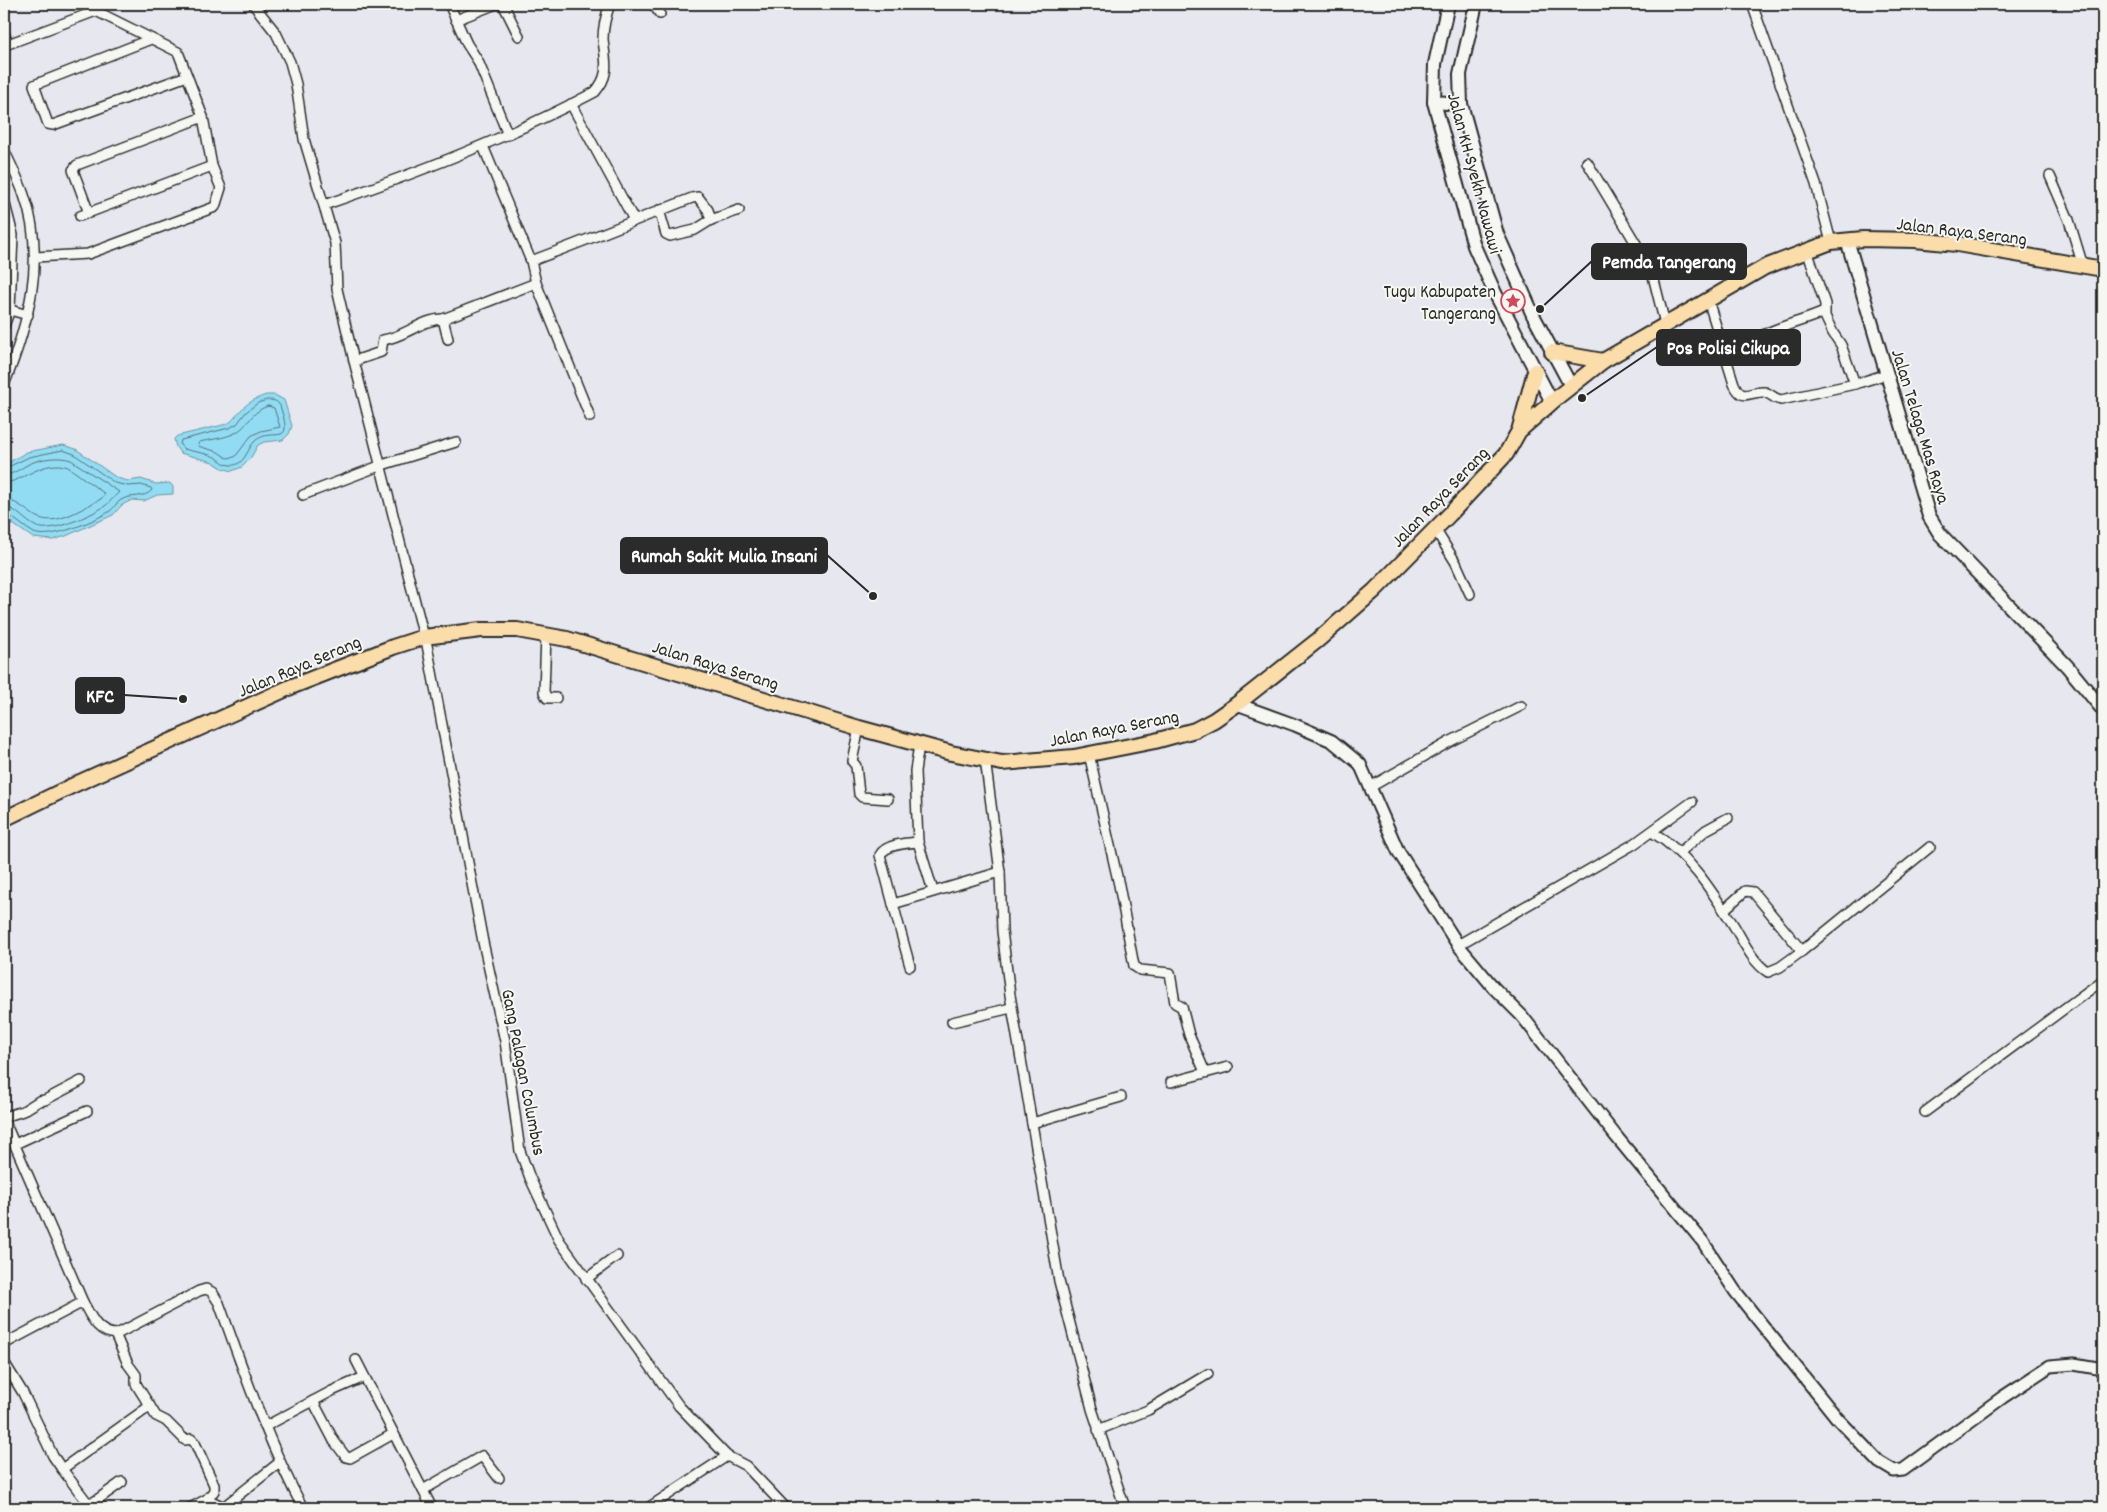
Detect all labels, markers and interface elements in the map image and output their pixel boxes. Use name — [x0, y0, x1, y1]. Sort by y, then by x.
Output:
street label: Jalan KH Syekh Nawawi — [1438, 90, 1507, 258]
street label: Jalan Raya Serang — [1895, 212, 2028, 255]
callout: Pemda Tangerang — [1592, 244, 1746, 279]
text: Pemda Tangerang — [1602, 250, 1736, 278]
place label: Tugu Kabupaten Tangerang — [1383, 280, 1496, 329]
place icon: Tugu Kabupaten Tangerang — [1500, 288, 1526, 314]
callout: Pos Polisi Cikupa — [1657, 330, 1800, 365]
text: Pos Polisi Cikupa — [1667, 336, 1790, 364]
street label: Jalan Telaga Mas Raya — [1882, 346, 1955, 509]
street label: Jalan Raya Serang — [1386, 442, 1497, 555]
callout: Rumah Sakit Mulia Insani — [621, 538, 827, 573]
text: Rumah Sakit Mulia Insani — [631, 544, 817, 572]
street label: Jalan Raya Serang — [235, 630, 366, 706]
street label: Jalan Raya Serang — [648, 635, 782, 699]
callout: KFC — [76, 678, 124, 713]
text: KFC — [86, 684, 114, 712]
street label: Jalan Raya Serang — [1048, 705, 1182, 756]
street label: Gang Palagan Columbus — [492, 987, 551, 1158]

